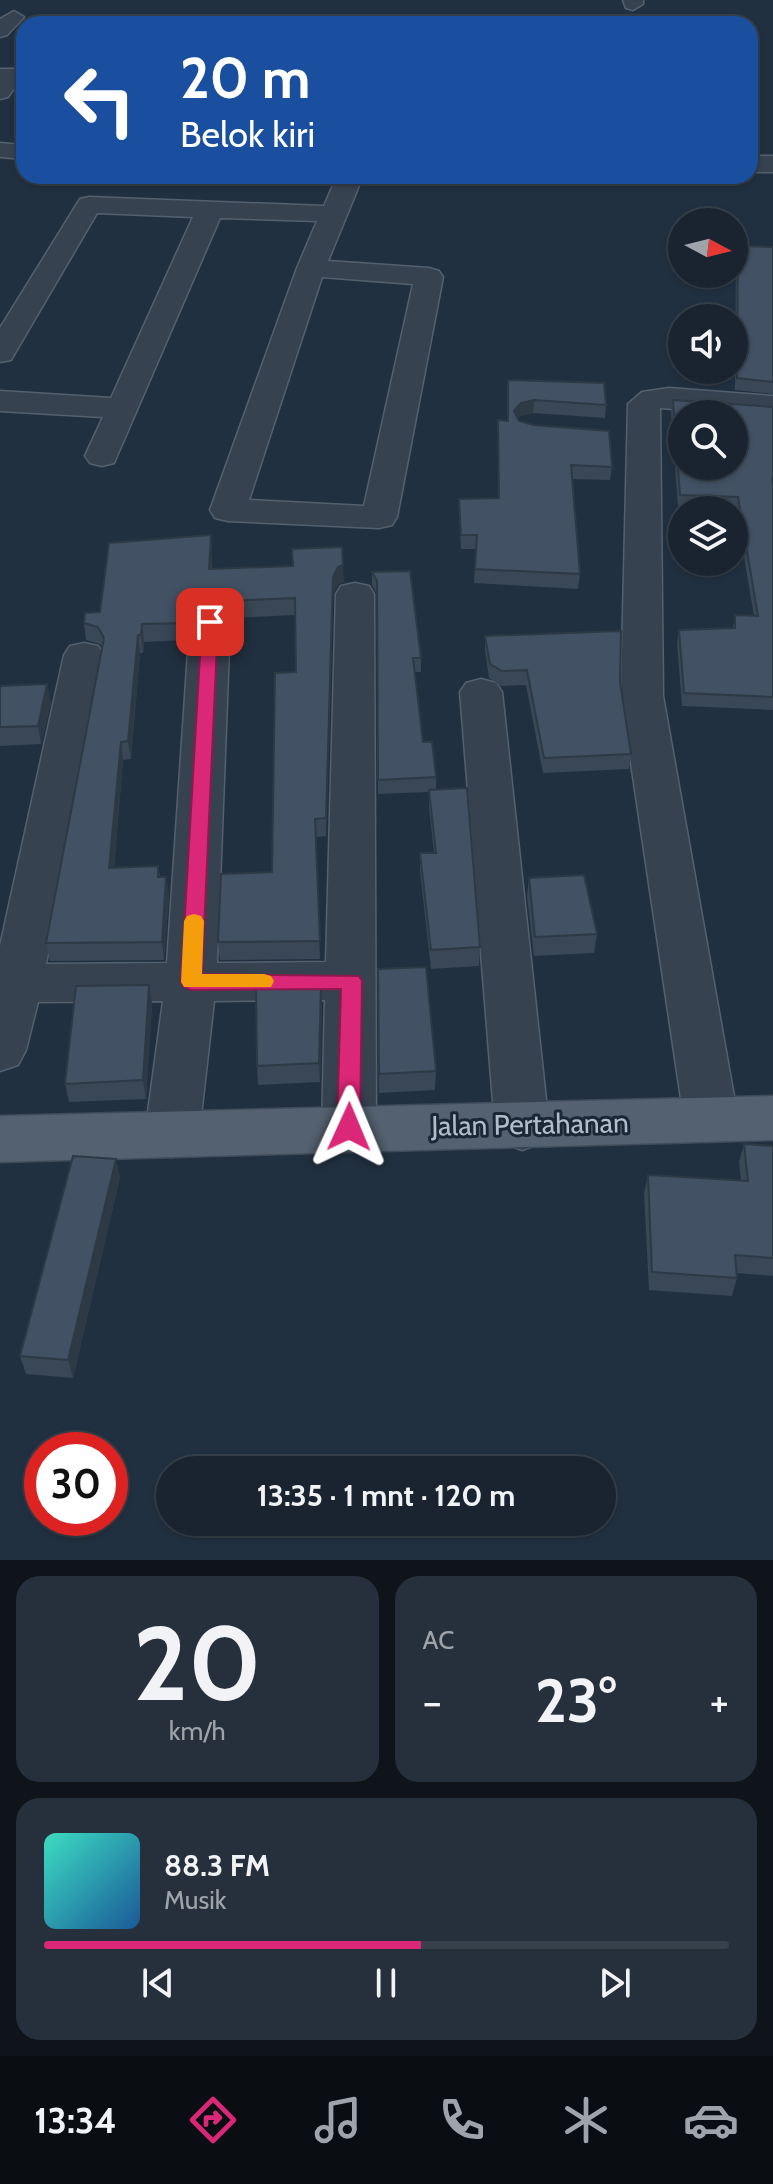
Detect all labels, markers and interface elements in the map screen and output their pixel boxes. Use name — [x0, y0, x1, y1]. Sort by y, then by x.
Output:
text: 20 m — [180, 44, 310, 112]
icon: left — [48, 48, 152, 152]
text: Belok kiri — [180, 112, 315, 156]
north arrow — [668, 208, 748, 288]
map controls — [668, 208, 748, 576]
button: sound — [668, 304, 748, 384]
button: search — [668, 400, 748, 480]
button: layers — [668, 496, 748, 576]
pin — [176, 588, 244, 656]
icon: arrive — [188, 600, 232, 644]
position arrow — [307, 1085, 391, 1169]
street label: Jalan Pertahanan — [430, 1105, 629, 1143]
speed limit sign: 30 — [24, 1432, 128, 1536]
text: 13:35 · 1 mnt · 120 m — [257, 1477, 515, 1514]
text: 20 — [133, 1600, 261, 1726]
text: AC — [423, 1624, 454, 1656]
text: 23° — [535, 1664, 616, 1737]
text: − — [423, 1675, 442, 1728]
text: + — [710, 1675, 729, 1728]
text: km/h — [169, 1715, 226, 1747]
text: 88.3 FM — [164, 1847, 270, 1884]
text: Musik — [164, 1884, 226, 1916]
icon: previous — [136, 1961, 180, 2005]
icon: pause — [364, 1961, 408, 2005]
icon: next — [593, 1961, 637, 2005]
icon: directions — [185, 2092, 241, 2148]
icon: music — [310, 2092, 366, 2148]
icon: phone — [434, 2092, 490, 2148]
icon: climate — [558, 2092, 614, 2148]
icon: car — [683, 2092, 739, 2148]
text: 13:34 — [34, 2098, 117, 2142]

